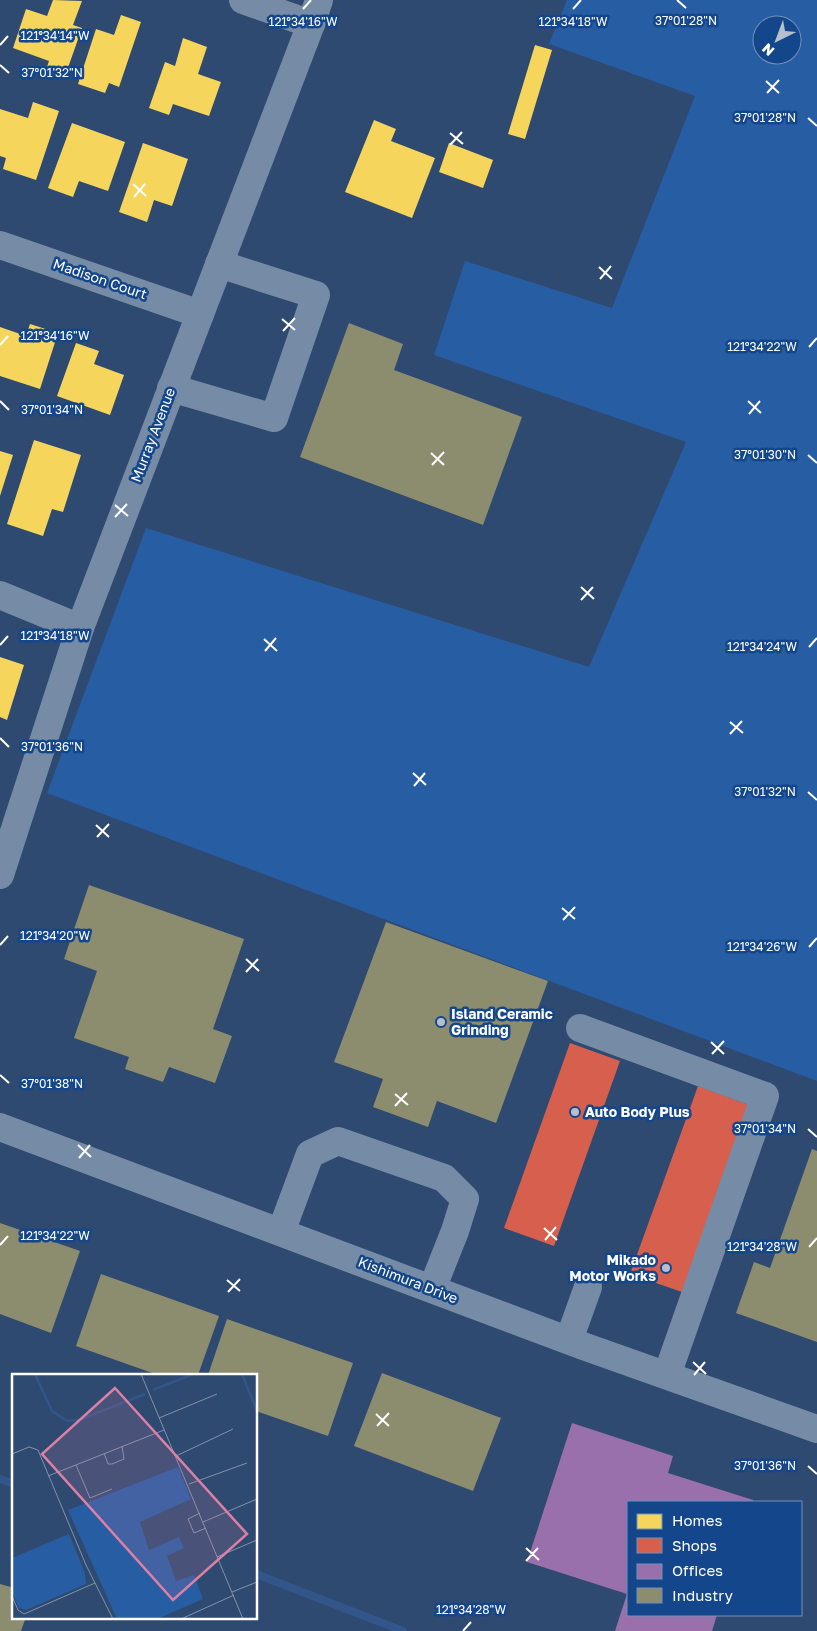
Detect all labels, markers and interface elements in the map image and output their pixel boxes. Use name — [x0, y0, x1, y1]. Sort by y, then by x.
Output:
text: 37°01'28"N — [655, 13, 717, 28]
text: 121°34'16"W — [269, 14, 338, 29]
text: 121°34'18"W — [539, 14, 608, 29]
north arrow — [752, 15, 802, 65]
text: 121°34'14"W — [21, 28, 90, 43]
text: N — [758, 40, 778, 60]
text: 37°01'32"N — [21, 65, 83, 80]
text: 37°01'28"N — [734, 110, 796, 125]
street label: Madison Court — [51, 255, 149, 303]
text: 121°34'16"W — [21, 328, 90, 343]
text: 121°34'22"W — [727, 339, 797, 354]
street label: Murray Avenue — [127, 385, 178, 484]
text: 37°01'34"N — [21, 402, 83, 417]
text: 37°01'30"N — [734, 447, 796, 462]
text: 121°34'18"W — [21, 628, 90, 643]
text: 121°34'24"W — [727, 639, 797, 654]
text: 37°01'36"N — [21, 739, 83, 754]
text: 37°01'32"N — [734, 784, 796, 799]
text: 121°34'20"W — [20, 928, 91, 943]
text: 121°34'26"W — [727, 939, 797, 954]
place label: Island Ceramic Grinding — [451, 1005, 553, 1038]
marker: Island Ceramic Grinding — [435, 1016, 447, 1028]
text: 37°01'38"N — [21, 1076, 83, 1091]
place label: Auto Body Plus — [585, 1103, 690, 1120]
marker: Auto Body Plus — [569, 1106, 581, 1118]
text: 37°01'34"N — [734, 1121, 796, 1136]
text: 121°34'22"W — [20, 1228, 90, 1243]
text: 121°34'28"W — [727, 1239, 797, 1254]
place label: Mikado Motor Works — [569, 1251, 656, 1284]
street label: Kishimura Drive — [356, 1253, 460, 1306]
marker: Mikado Motor Works — [660, 1262, 672, 1274]
inset map — [12, 1374, 258, 1618]
text: 37°01'36"N — [734, 1458, 796, 1473]
legend — [627, 1501, 802, 1616]
text: Homes — [672, 1511, 722, 1529]
text: Shops — [672, 1536, 717, 1554]
text: Offices — [672, 1561, 723, 1579]
text: Industry — [672, 1586, 733, 1604]
text: 121°34'28"W — [436, 1602, 506, 1617]

